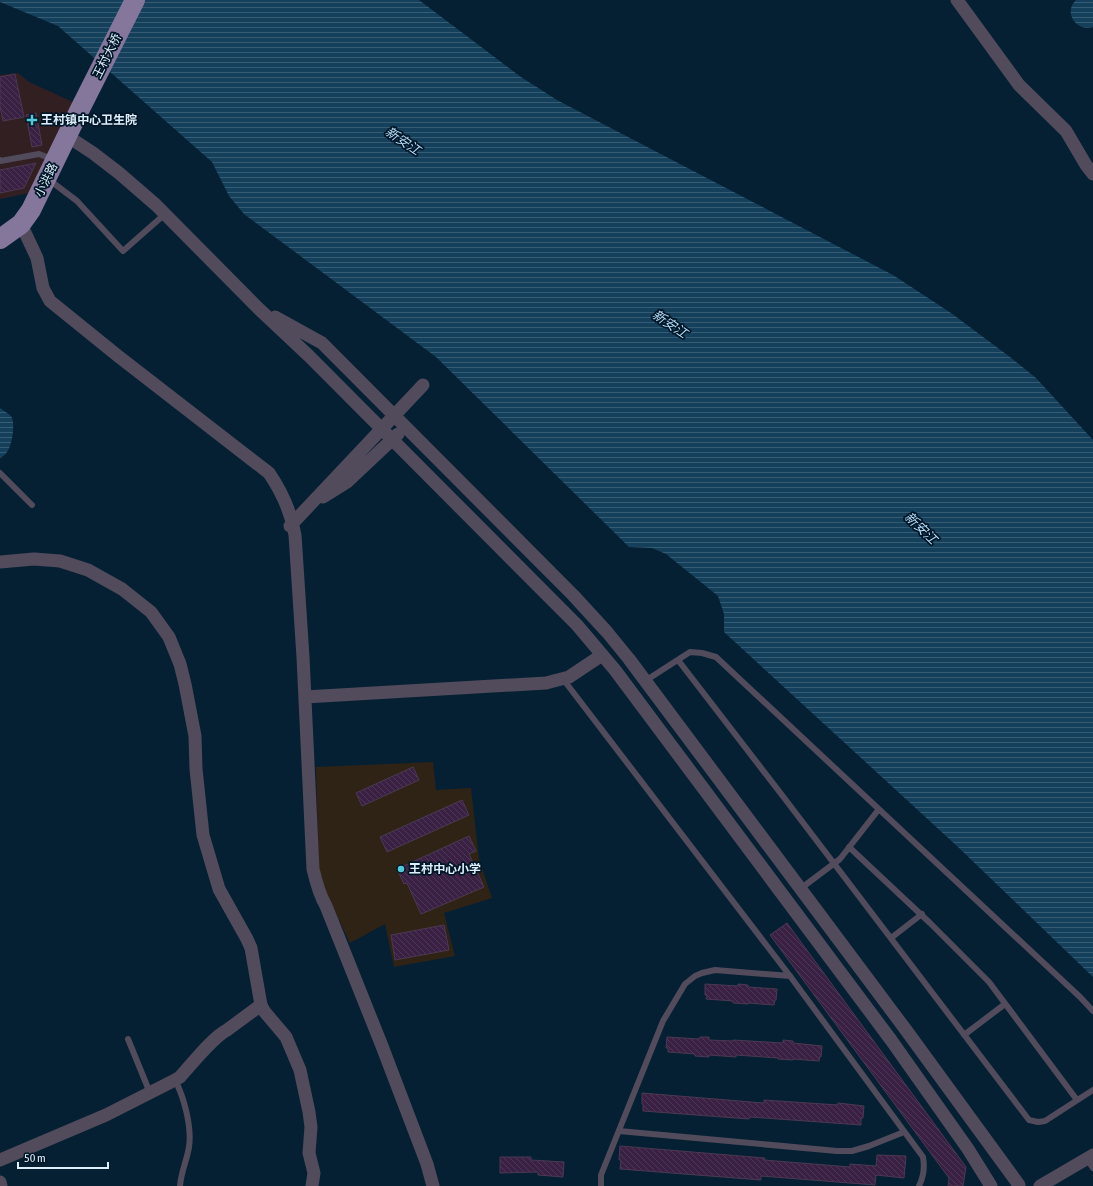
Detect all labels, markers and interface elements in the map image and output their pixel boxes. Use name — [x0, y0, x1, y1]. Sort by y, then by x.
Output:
street label: 王村大桥 — [90, 31, 124, 81]
place label: 王村镇中心卫生院 — [41, 113, 137, 127]
marker: 王村镇中心卫生院 — [26, 114, 38, 126]
water label: 新安江 — [383, 124, 425, 159]
street label: 小洪路 — [32, 161, 60, 199]
water label: 新安江 — [650, 307, 692, 342]
water label: 新安江 — [902, 509, 942, 548]
place label: 王村中心小学 — [409, 862, 481, 876]
marker: 王村中心小学 — [396, 864, 406, 874]
scale bar — [18, 1144, 108, 1170]
text: 50 m — [24, 1151, 46, 1165]

